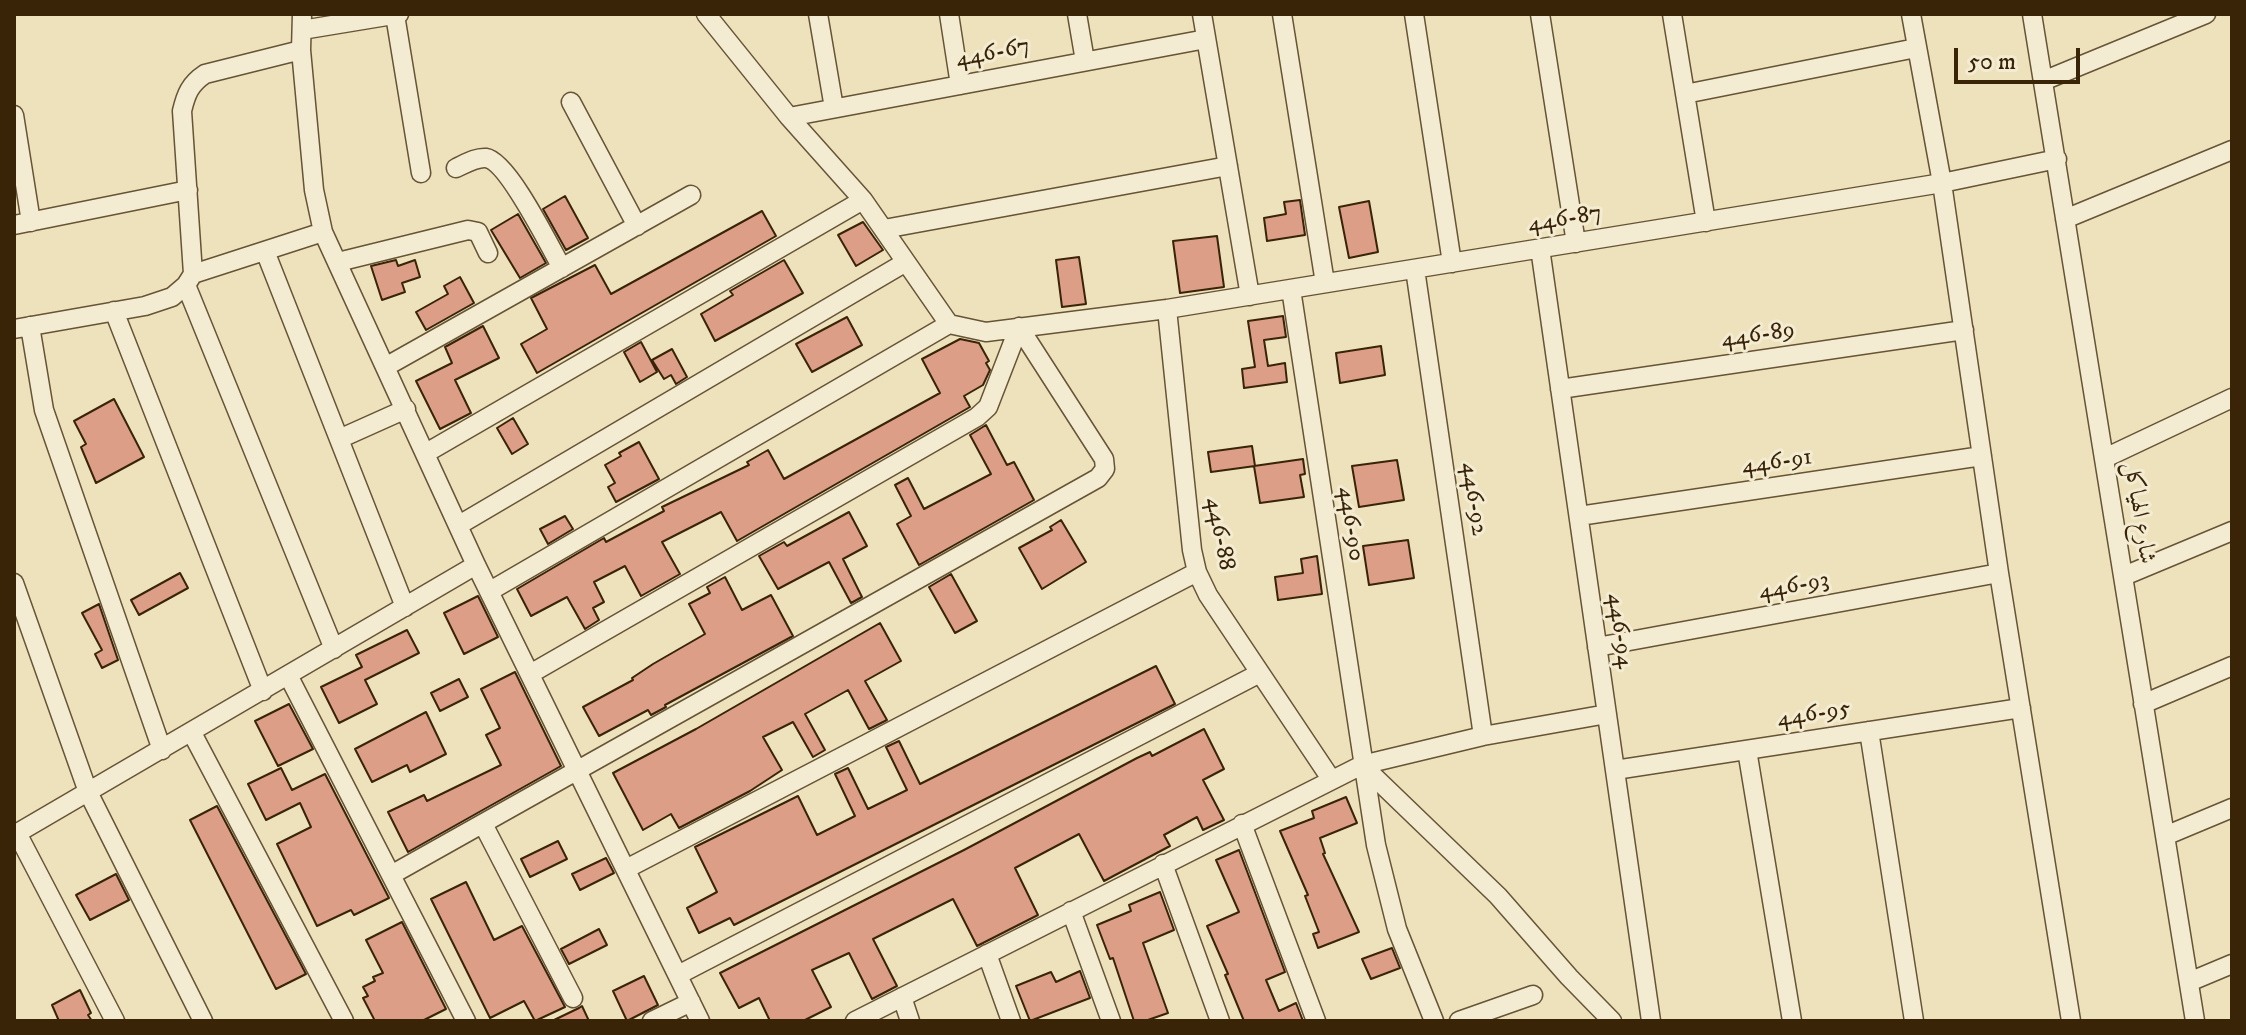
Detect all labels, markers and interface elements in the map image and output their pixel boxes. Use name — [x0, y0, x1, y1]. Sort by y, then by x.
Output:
scale bar — [1958, 32, 2084, 82]
street label: 446-67 — [953, 33, 1033, 75]
text: 50 m — [1968, 47, 2016, 77]
street label: 446-87 — [1526, 200, 1604, 240]
street label: 446-89 — [1719, 317, 1797, 355]
street label: 446-91 — [1740, 444, 1814, 482]
street label: شارع الهياكل — [2116, 460, 2160, 566]
street label: 446-92 — [1454, 461, 1492, 537]
street label: 446-90 — [1331, 485, 1369, 563]
street label: 446-88 — [1198, 495, 1240, 573]
street label: 446-93 — [1757, 567, 1831, 607]
street label: 446-94 — [1599, 592, 1639, 670]
street label: 446-95 — [1775, 695, 1853, 735]

